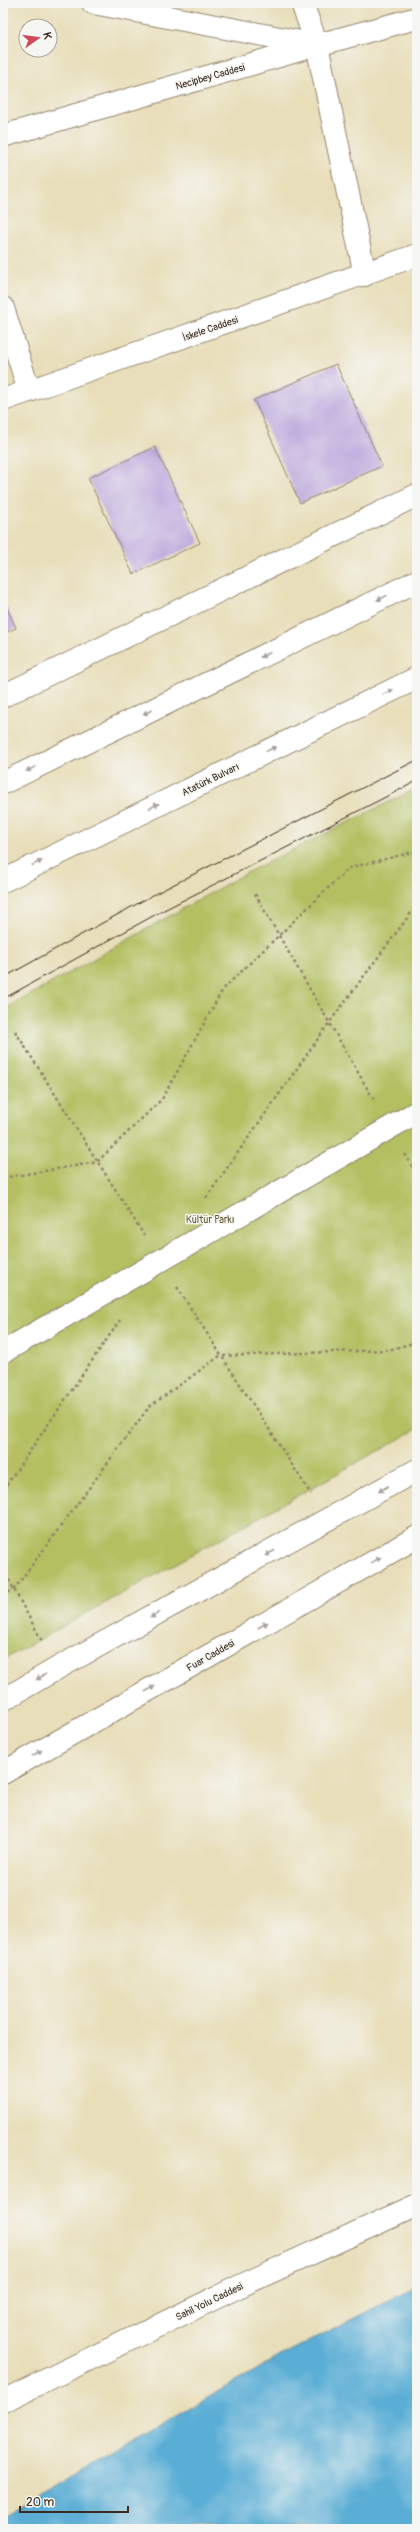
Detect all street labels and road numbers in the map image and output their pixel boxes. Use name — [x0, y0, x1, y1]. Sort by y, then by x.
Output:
street label: Necipbey Caddesi — [174, 61, 246, 93]
street label: İskele Caddesi — [181, 313, 240, 344]
street label: Atatürk Bulvarı — [180, 761, 241, 799]
street label: Fuar Caddesi — [184, 1637, 237, 1674]
street label: Sahil Yolu Caddesi — [174, 2280, 245, 2323]

